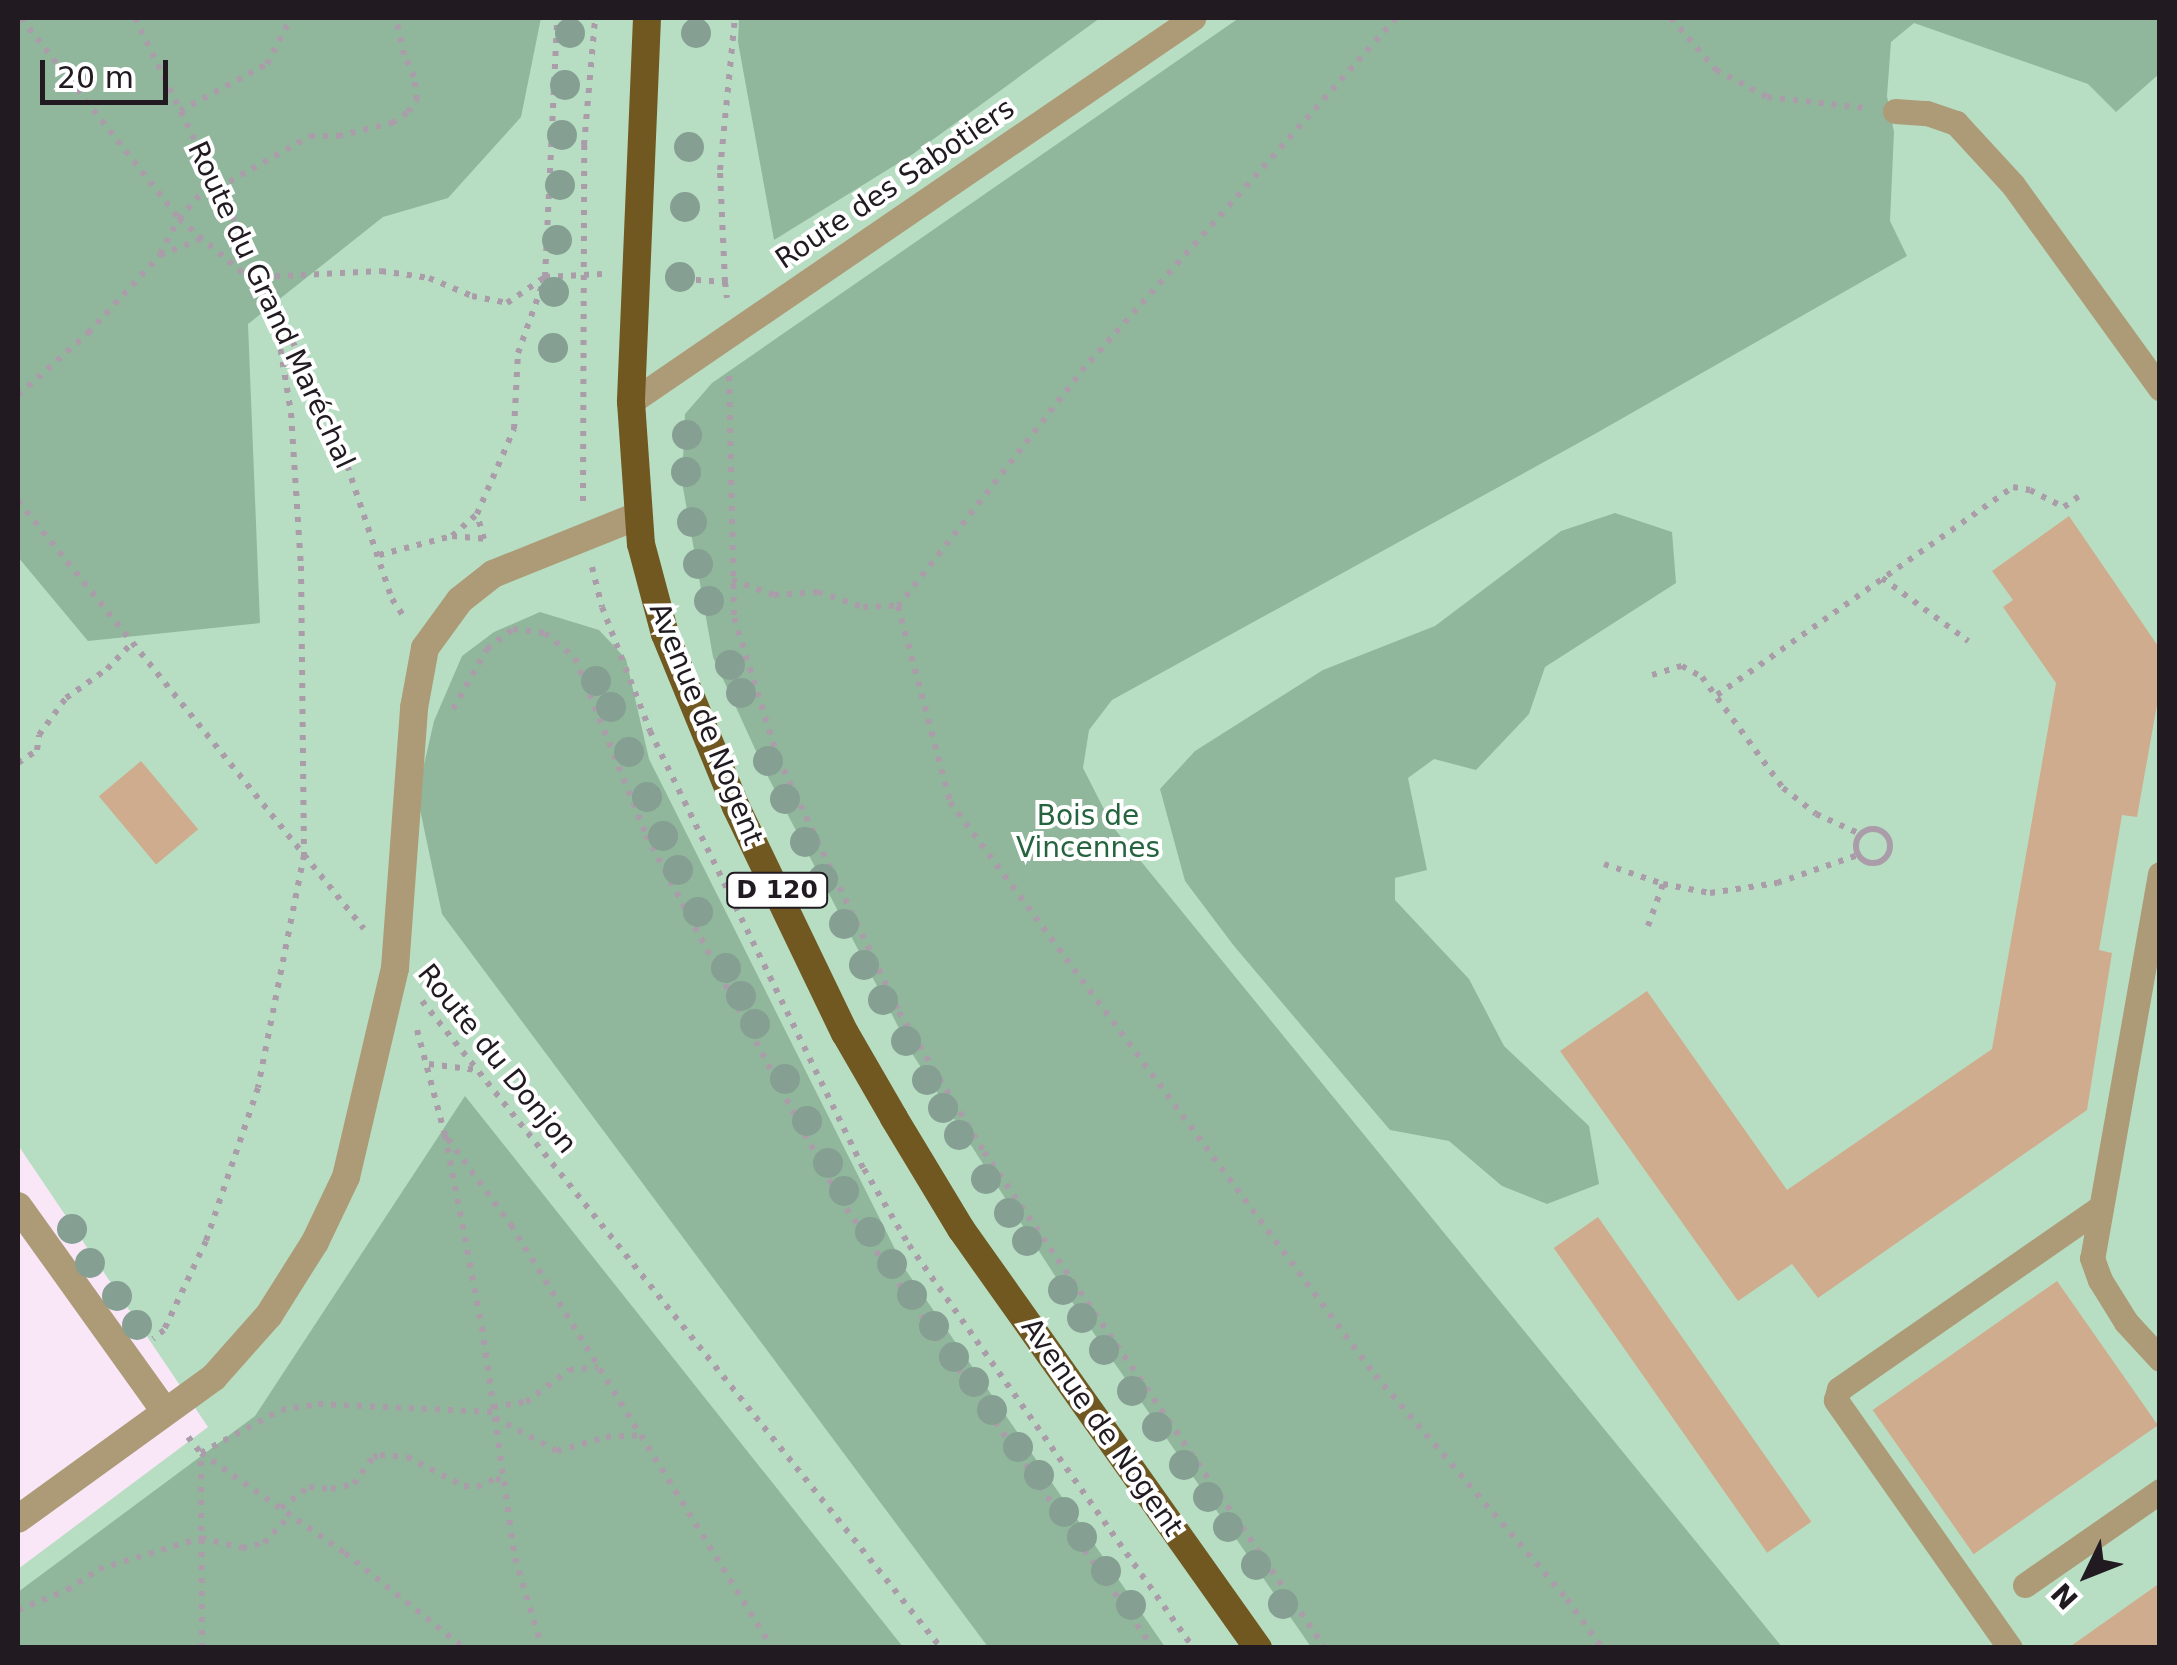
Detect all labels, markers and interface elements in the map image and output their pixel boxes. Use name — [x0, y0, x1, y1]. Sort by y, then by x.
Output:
scale bar — [45, 40, 172, 102]
text: 20 m — [57, 60, 134, 95]
street label: Route des Sabotiers — [769, 92, 1021, 276]
street label: Route du Grand Maréchal — [180, 136, 362, 474]
street label: Avenue de Nogent — [642, 598, 770, 850]
park label: Bois de Vincennes — [1016, 799, 1160, 865]
road number: D 120 — [724, 870, 830, 910]
street label: Route du Donjon — [410, 958, 584, 1160]
street label: Avenue de Nogent — [1014, 1311, 1190, 1543]
north arrow — [2037, 1525, 2137, 1625]
text: N — [2045, 1576, 2085, 1616]

